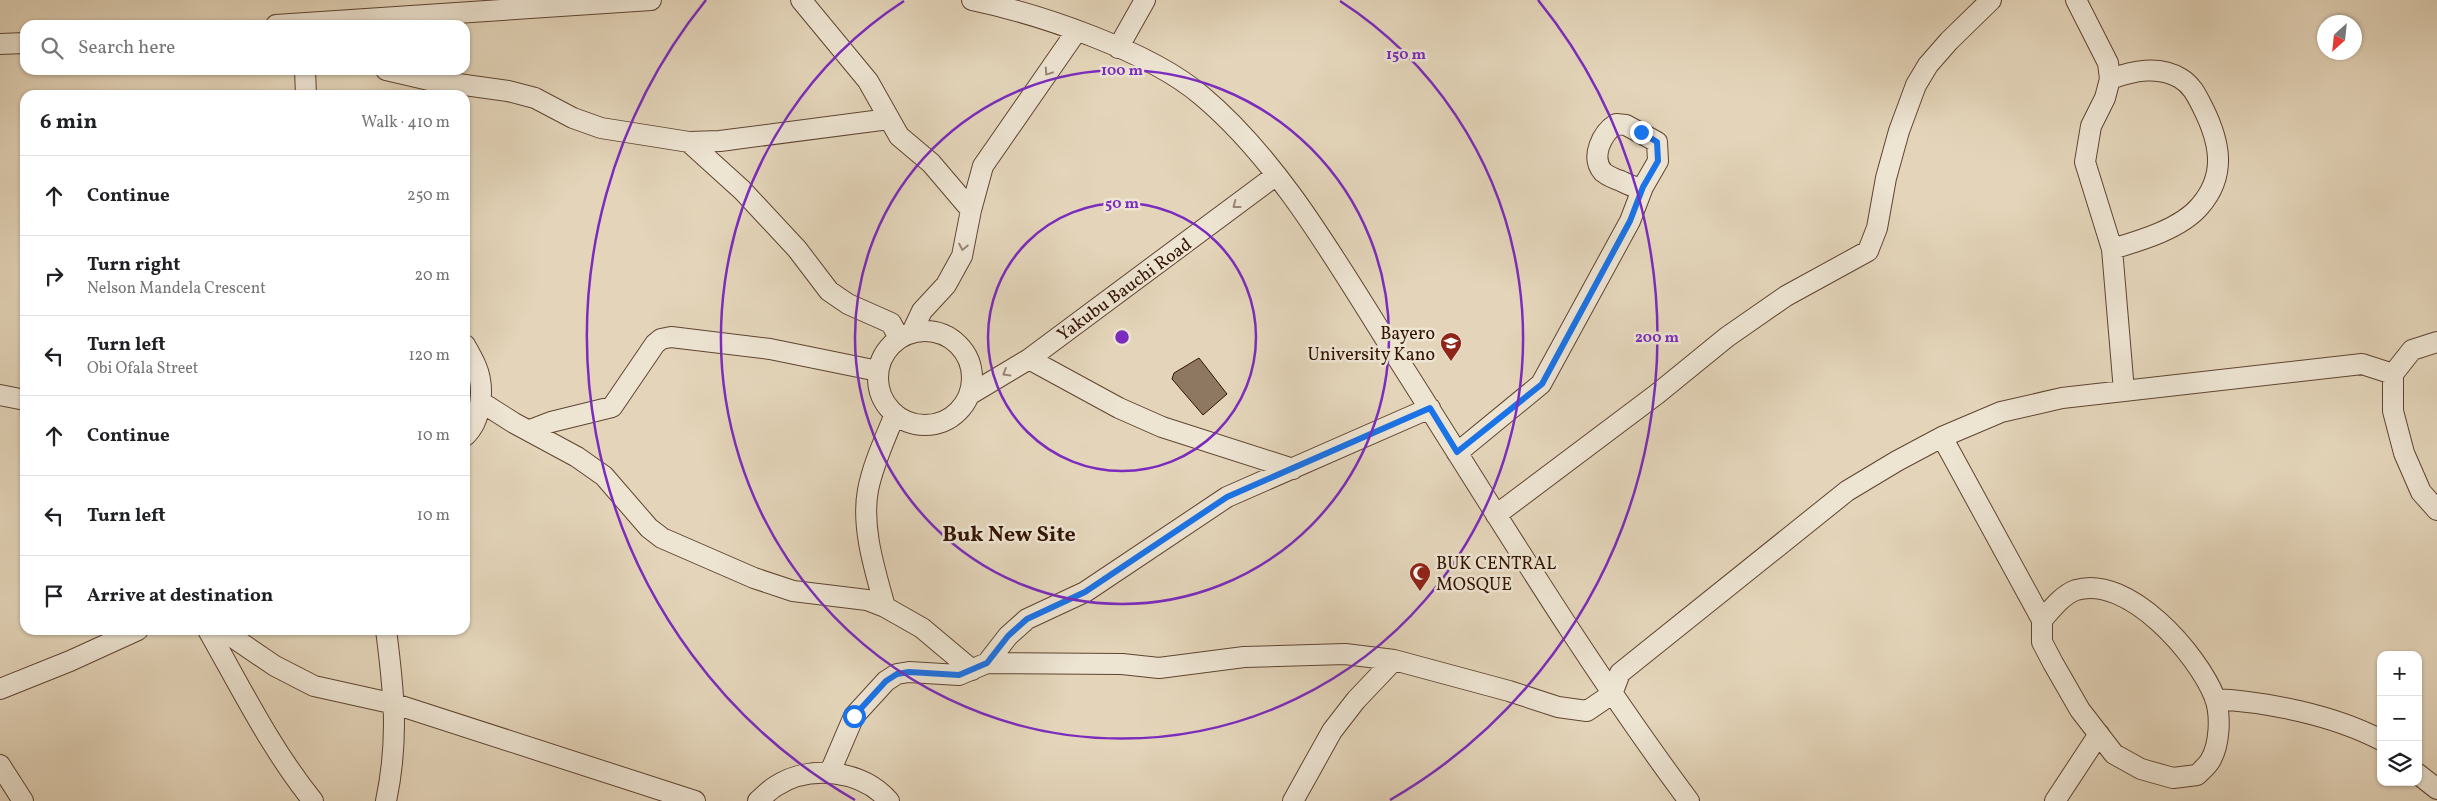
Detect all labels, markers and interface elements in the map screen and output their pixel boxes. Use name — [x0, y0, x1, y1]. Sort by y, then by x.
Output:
north arrow — [2317, 15, 2362, 60]
search box — [20, 20, 470, 75]
icon: search — [38, 34, 66, 62]
text: Search here — [78, 35, 175, 61]
text: 150 m — [1386, 45, 1426, 66]
text: 100 m — [1101, 61, 1144, 82]
one-way arrow — [1045, 66, 1054, 76]
text: 6 min — [40, 108, 97, 137]
text: Walk · 410 m — [361, 112, 450, 134]
route end — [1630, 121, 1653, 144]
icon: ahead — [40, 182, 68, 210]
text: Continue — [87, 183, 170, 209]
text: 250 m — [407, 185, 450, 207]
text: 50 m — [1105, 194, 1139, 215]
one-way arrow — [1232, 199, 1242, 208]
street label: Yakubu Bauchi Road — [1052, 233, 1197, 348]
one-way arrow — [959, 242, 969, 251]
text: Turn right — [87, 252, 180, 278]
icon: right — [40, 262, 68, 290]
text: 20 m — [415, 265, 450, 287]
text: Nelson Mandela Crescent — [87, 278, 266, 300]
place label: Bayero University Kano — [1308, 322, 1435, 368]
centre of rings — [1113, 328, 1131, 346]
text: 200 m — [1635, 328, 1679, 349]
school or university icon: Bayero University Kano — [1439, 331, 1463, 362]
text: Turn left — [87, 332, 166, 358]
icon: left — [40, 342, 68, 370]
text: 120 m — [408, 345, 450, 367]
text: Obi Ofala Street — [87, 358, 199, 380]
one-way arrow — [1002, 366, 1011, 376]
icon: ahead — [40, 422, 68, 450]
text: Continue — [87, 423, 170, 449]
text: 10 m — [417, 425, 450, 447]
icon: left — [40, 502, 68, 530]
text: Turn left — [87, 503, 166, 529]
text: 10 m — [417, 505, 450, 527]
district label: Buk New Site — [942, 520, 1076, 551]
place label: BUK CENTRAL MOSQUE — [1436, 552, 1556, 598]
mosque icon: BUK CENTRAL MOSQUE — [1408, 561, 1432, 592]
icon: arrive — [40, 582, 68, 610]
text: Arrive at destination — [87, 583, 273, 609]
map controls — [2377, 651, 2422, 786]
button: + — [2377, 651, 2422, 696]
button: − — [2377, 696, 2422, 741]
route start — [843, 705, 866, 728]
button: layers — [2377, 741, 2422, 786]

